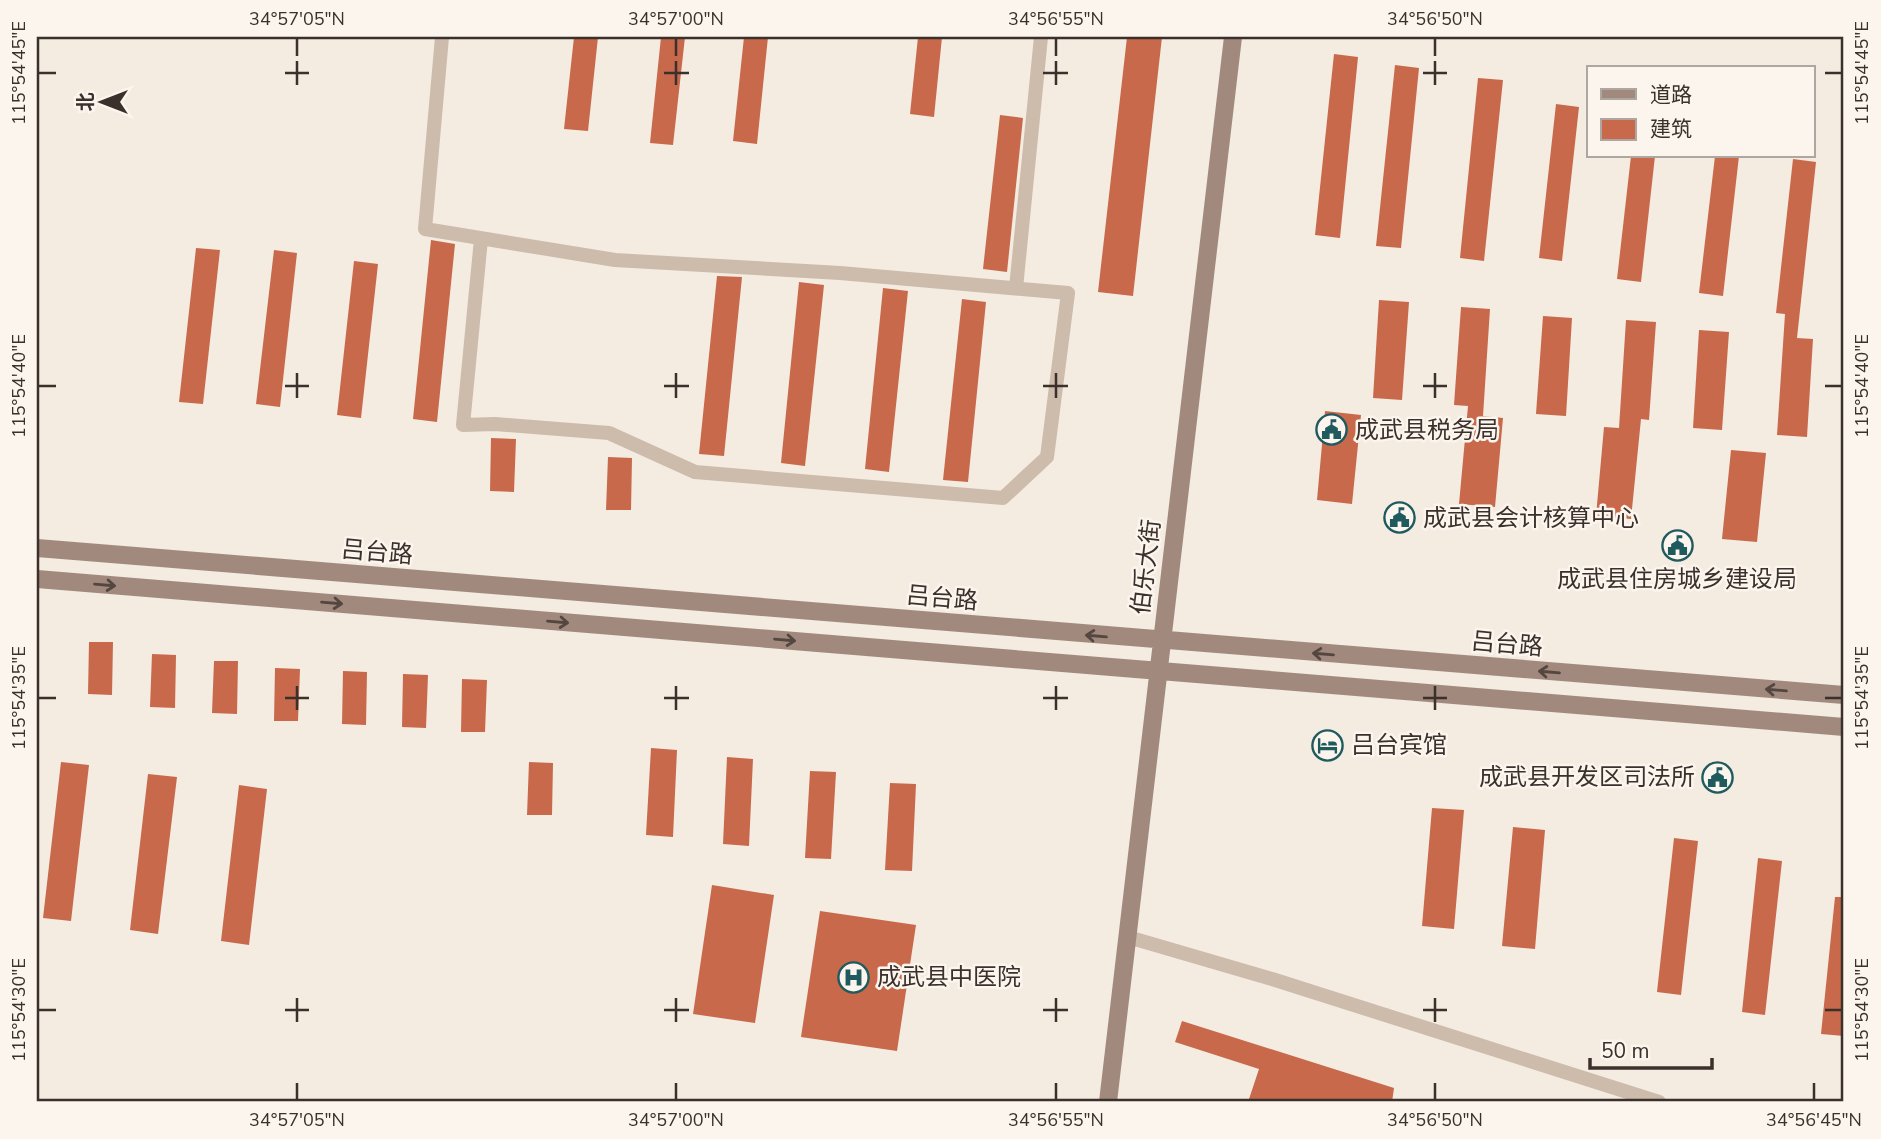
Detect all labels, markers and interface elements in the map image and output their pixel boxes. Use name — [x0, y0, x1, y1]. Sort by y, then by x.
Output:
text: 34°57'05"N — [249, 7, 345, 31]
text: 34°57'00"N — [628, 7, 724, 31]
text: 34°56'55"N — [1008, 7, 1104, 31]
text: 34°56'50"N — [1387, 7, 1483, 31]
text: 115°54'45"E — [7, 21, 31, 125]
text: 115°54'45"E — [1850, 21, 1874, 125]
north arrow — [66, 66, 136, 136]
legend — [1587, 66, 1814, 158]
text: 道路 — [1650, 81, 1692, 109]
text: 北 — [73, 92, 99, 112]
text: 建筑 — [1650, 115, 1692, 143]
text: 115°54'40"E — [7, 334, 31, 438]
text: 115°54'40"E — [1850, 334, 1874, 438]
public building icon: 成武县税务局 — [1315, 413, 1349, 447]
place label: 成武县税务局 — [1355, 414, 1499, 446]
public building icon: 成武县会计核算中心 — [1383, 501, 1417, 535]
place label: 成武县会计核算中心 — [1423, 502, 1639, 534]
street label: 伯乐大街 — [1124, 517, 1168, 617]
public building icon: 成武县住房城乡建设局 — [1660, 528, 1694, 562]
street label: 吕台路 — [340, 533, 414, 571]
place label: 成武县住房城乡建设局 — [1557, 563, 1797, 595]
one-way arrow — [93, 579, 116, 592]
street label: 吕台路 — [905, 579, 979, 617]
one-way arrow — [320, 597, 342, 610]
one-way arrow — [546, 616, 569, 629]
street label: 吕台路 — [1470, 625, 1544, 663]
one-way arrow — [1085, 629, 1108, 642]
one-way arrow — [773, 634, 796, 647]
text: 115°54'35"E — [7, 646, 31, 750]
text: 115°54'35"E — [1850, 646, 1874, 750]
one-way arrow — [1312, 647, 1334, 660]
one-way arrow — [1539, 665, 1561, 678]
one-way arrow — [1765, 683, 1788, 696]
hotel icon: 吕台宾馆 — [1311, 728, 1345, 762]
place label: 吕台宾馆 — [1351, 729, 1447, 761]
public building icon: 成武县开发区司法所 — [1701, 760, 1735, 794]
place label: 成武县开发区司法所 — [1479, 761, 1695, 793]
text: 115°54'30"E — [7, 958, 31, 1062]
text: 115°54'30"E — [1850, 958, 1874, 1062]
hospital icon: 成武县中医院 — [837, 960, 871, 994]
place label: 成武县中医院 — [877, 961, 1021, 993]
scale bar — [1590, 1027, 1713, 1071]
text: 50 m — [1601, 1037, 1650, 1065]
text: 34°57'05"N — [249, 1108, 345, 1132]
text: 34°57'00"N — [628, 1108, 724, 1132]
text: 34°56'55"N — [1008, 1108, 1104, 1132]
text: 34°56'50"N — [1387, 1108, 1483, 1132]
text: 34°56'45"N — [1766, 1108, 1862, 1132]

